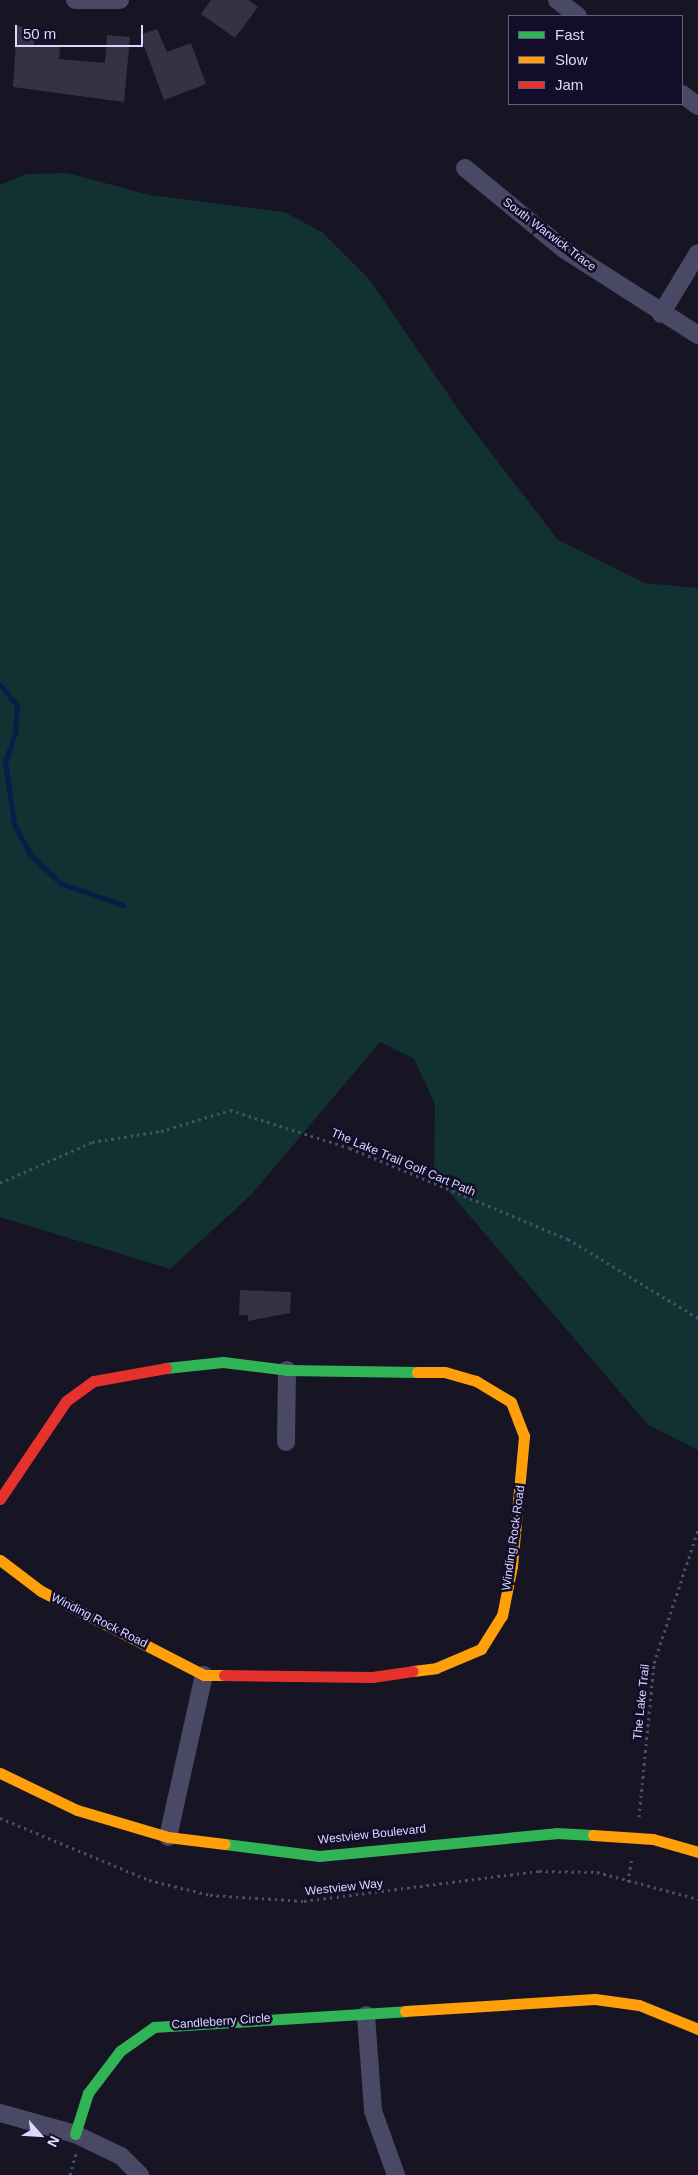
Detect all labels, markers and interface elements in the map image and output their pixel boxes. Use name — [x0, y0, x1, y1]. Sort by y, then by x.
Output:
scale bar — [18, 15, 145, 47]
legend — [508, 15, 683, 105]
text: 50 m — [23, 25, 56, 42]
text: Fast — [555, 26, 584, 43]
text: Slow — [555, 51, 588, 68]
text: Jam — [555, 76, 583, 93]
street label: South Warwick Trace — [499, 195, 599, 275]
street label: The Lake Trail Golf Cart Path — [329, 1126, 477, 1200]
street label: Winding Rock Road — [499, 1484, 529, 1592]
street label: Winding Rock Road — [48, 1591, 150, 1651]
street label: The Lake Trail — [631, 1663, 653, 1741]
street label: Westview Boulevard — [317, 1822, 427, 1848]
street label: Westview Way — [304, 1877, 384, 1899]
street label: Candleberry Circle — [171, 2011, 271, 2033]
north arrow — [15, 2110, 65, 2160]
text: N — [44, 2134, 63, 2150]

